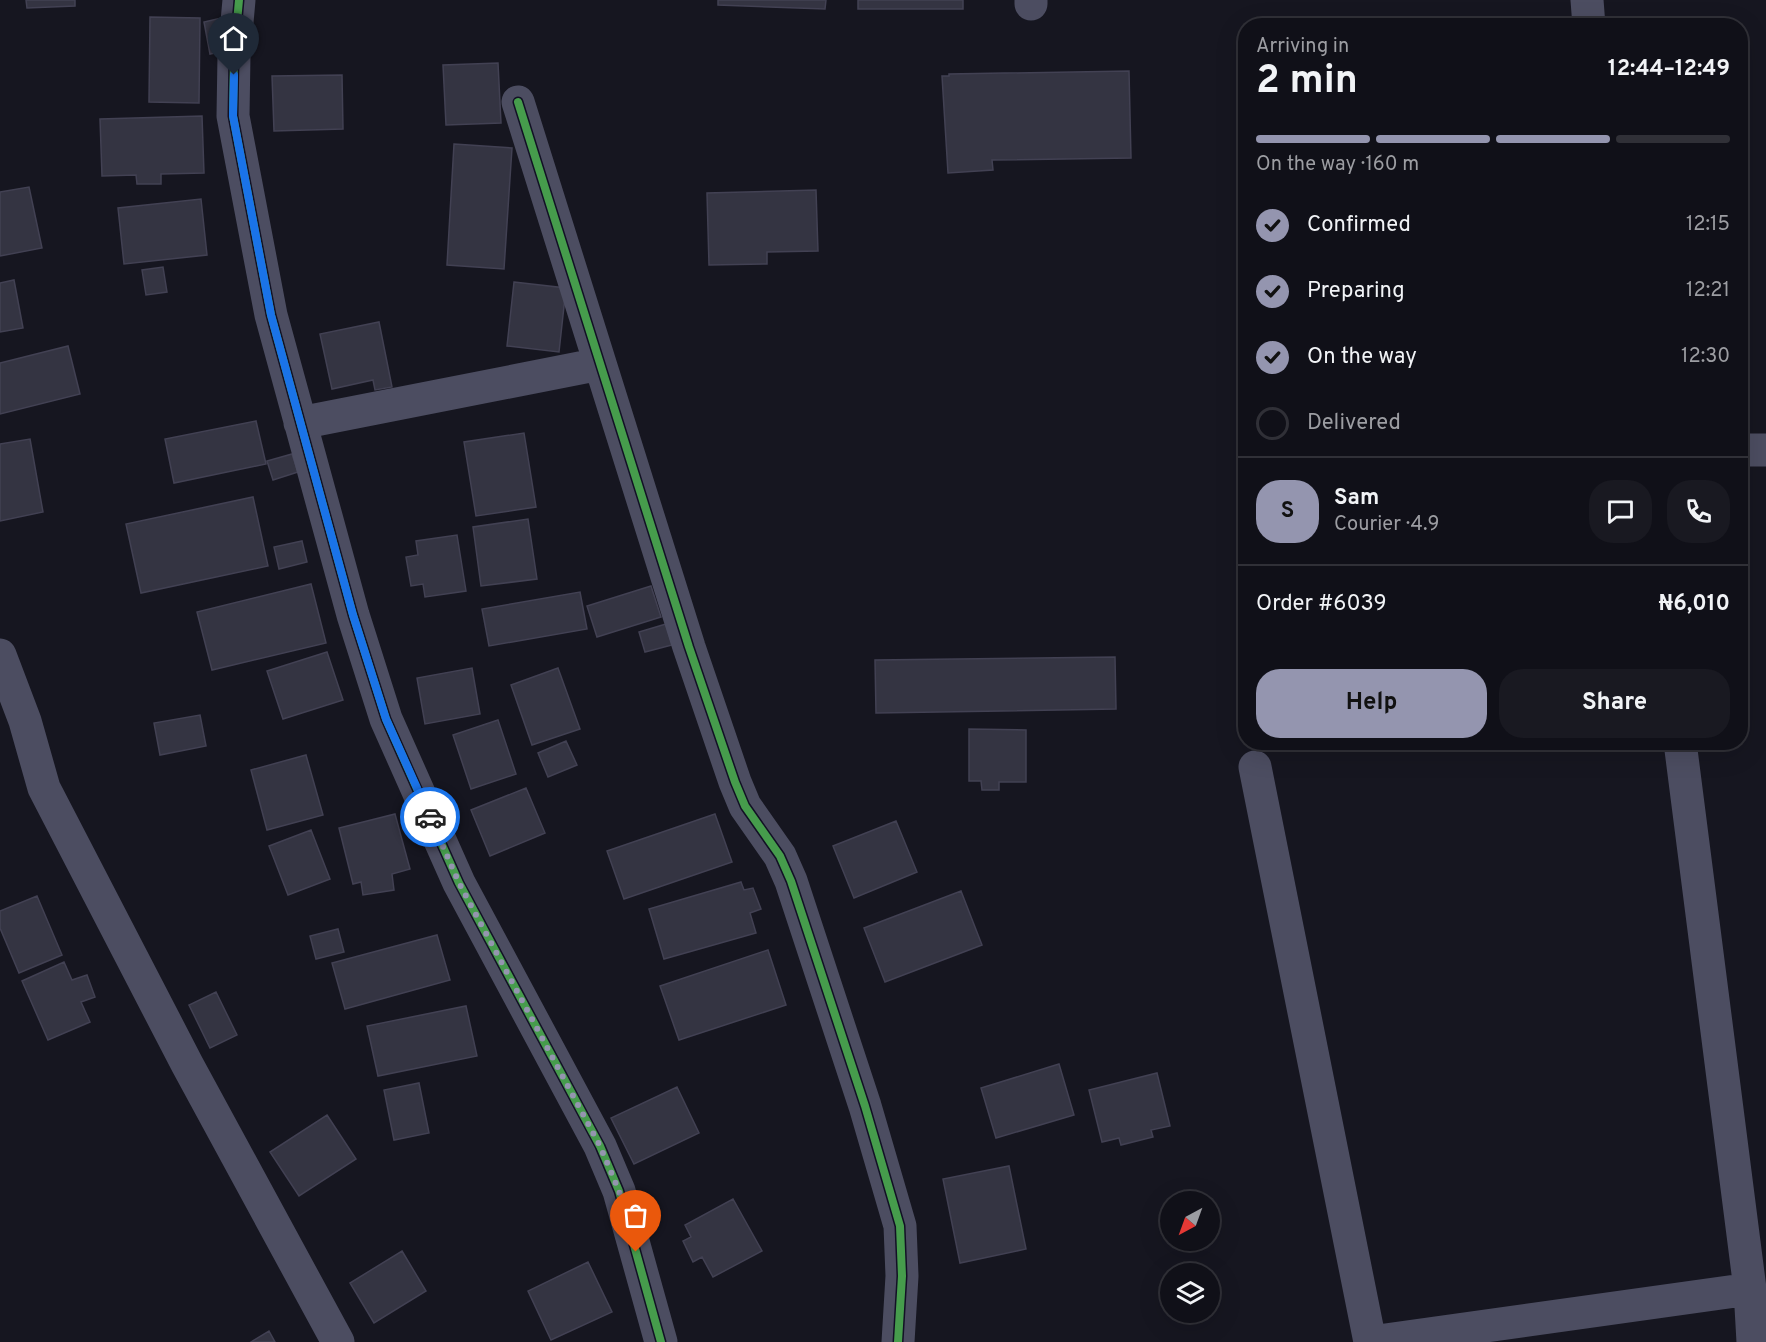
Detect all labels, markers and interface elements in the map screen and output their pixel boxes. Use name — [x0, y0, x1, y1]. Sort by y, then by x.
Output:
pin — [208, 13, 259, 75]
icon: home — [217, 22, 250, 55]
text: Arriving in — [1256, 34, 1349, 60]
text: 12:44–12:49 — [1608, 56, 1730, 83]
text: 2 min — [1256, 58, 1358, 107]
text: On the way · 160 m — [1256, 152, 1419, 178]
icon: check — [1256, 209, 1289, 242]
text: Confirmed — [1307, 212, 1411, 239]
text: 12:15 — [1686, 212, 1730, 238]
icon: check — [1256, 275, 1289, 308]
text: Preparing — [1307, 278, 1405, 305]
text: 12:21 — [1686, 278, 1730, 304]
icon: check — [1256, 341, 1289, 374]
text: On the way — [1307, 344, 1417, 371]
text: 12:30 — [1681, 344, 1730, 370]
text: Delivered — [1307, 410, 1401, 437]
button: chat — [1589, 480, 1652, 543]
button: phone — [1667, 480, 1730, 543]
text: Sam — [1334, 485, 1379, 512]
text: S — [1281, 498, 1294, 525]
text: Courier · 4.9 — [1334, 512, 1439, 538]
text: Order #6039 — [1256, 591, 1387, 618]
text: ₦6,010 — [1659, 591, 1730, 618]
button: Help — [1256, 669, 1487, 738]
button: Share — [1499, 669, 1730, 738]
courier — [400, 787, 460, 847]
icon: car — [414, 801, 447, 834]
pin — [610, 1190, 661, 1252]
north arrow — [1160, 1191, 1220, 1251]
map controls — [1160, 1191, 1220, 1323]
icon: bag — [619, 1199, 652, 1232]
button: layers — [1160, 1263, 1220, 1323]

